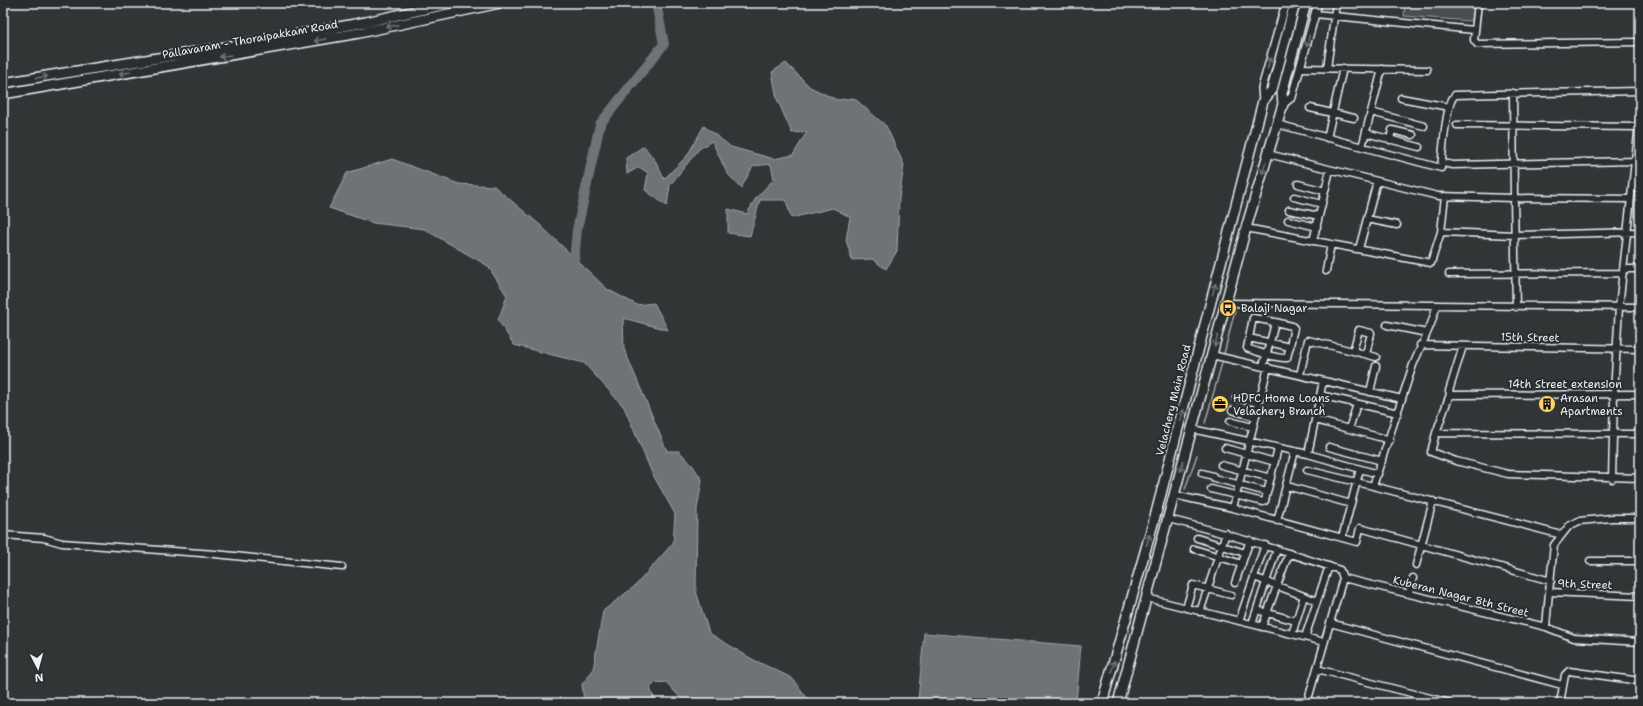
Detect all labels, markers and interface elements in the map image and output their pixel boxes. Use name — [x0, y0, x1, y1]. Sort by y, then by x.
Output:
street label: Pallavaram - Thoraipakkam Road — [161, 17, 339, 62]
one-way arrow — [386, 22, 399, 30]
one-way arrow — [1303, 34, 1311, 47]
one-way arrow — [314, 36, 327, 44]
one-way arrow — [219, 52, 232, 60]
one-way arrow — [1266, 57, 1273, 70]
one-way arrow — [119, 69, 132, 77]
one-way arrow — [35, 73, 48, 81]
one-way arrow — [1260, 162, 1267, 175]
one-way arrow — [1211, 283, 1218, 296]
bus stop icon: Balaji Nagar — [1218, 298, 1238, 318]
place label: Balaji Nagar — [1241, 301, 1308, 316]
street label: 15th Street — [1500, 329, 1560, 346]
one-way arrow — [1212, 334, 1219, 347]
street label: Velachery Main Road — [1152, 343, 1195, 457]
street label: 14th Street extension — [1508, 377, 1622, 392]
place label: HDFC Home Loans Velachery Branch — [1233, 391, 1330, 419]
place label: Arasan Apartments — [1560, 391, 1623, 419]
office icon: HDFC Home Loans Velachery Branch — [1210, 394, 1230, 414]
building icon: Arasan Apartments — [1537, 394, 1557, 414]
one-way arrow — [1178, 409, 1186, 422]
one-way arrow — [1178, 459, 1185, 472]
one-way arrow — [1145, 534, 1152, 547]
street label: Kuberan Nagar 8th Street — [1391, 572, 1531, 621]
street label: 9th Street — [1557, 576, 1613, 593]
north arrow — [18, 648, 58, 688]
one-way arrow — [1110, 659, 1117, 672]
text: N — [34, 670, 44, 685]

